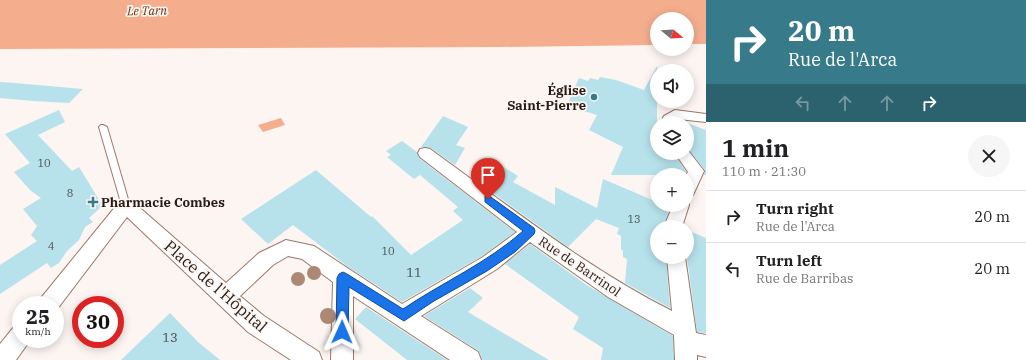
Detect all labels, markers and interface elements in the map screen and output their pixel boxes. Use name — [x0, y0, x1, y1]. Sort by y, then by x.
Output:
water label: Le Tarn — [126, 3, 167, 18]
north arrow — [650, 12, 694, 56]
map controls — [650, 12, 694, 264]
text: 20 m — [788, 12, 855, 49]
icon: right — [722, 16, 774, 68]
text: Rue de l'Arca — [788, 48, 897, 71]
button: sound — [650, 64, 694, 108]
place label: Église Saint-Pierre — [507, 82, 586, 114]
marker: Église Saint-Pierre — [589, 92, 599, 102]
icon: left — [792, 92, 814, 114]
icon: ahead — [834, 92, 856, 114]
icon: ahead — [876, 92, 898, 114]
icon: right — [918, 92, 940, 114]
button: layers — [650, 116, 694, 160]
text: 1 min — [722, 132, 789, 164]
button: close — [968, 135, 1010, 177]
house number: 10 — [37, 156, 51, 170]
pin — [471, 158, 505, 199]
text: 110 m · 21:30 — [722, 163, 806, 180]
icon: arrive — [477, 164, 499, 186]
button: + — [650, 168, 694, 212]
house number: 8 — [67, 186, 73, 200]
place label: Pharmacie Combes — [101, 194, 225, 211]
marker: Pharmacie Combes — [88, 197, 98, 207]
text: Turn right — [756, 199, 834, 218]
icon: right — [722, 206, 744, 228]
text: 20 m — [974, 207, 1010, 226]
house number: 13 — [627, 212, 641, 226]
text: Rue de l'Arca — [756, 218, 835, 235]
button: − — [650, 220, 694, 264]
street label: Rue de Barrinol — [535, 233, 624, 300]
street label: Place de l'Hôpital — [160, 236, 272, 336]
house number: 4 — [48, 239, 55, 253]
house number: 10 — [381, 244, 395, 258]
text: Turn left — [756, 251, 822, 270]
icon: left — [722, 258, 744, 280]
text: 20 m — [974, 259, 1010, 278]
house number: 11 — [406, 264, 422, 281]
text: Rue de Barribas — [756, 270, 853, 287]
speed limit sign: 30 — [72, 296, 124, 348]
text: 25 — [26, 303, 50, 330]
position arrow — [321, 311, 363, 353]
text: km/h — [25, 325, 51, 338]
house number: 13 — [162, 329, 178, 346]

